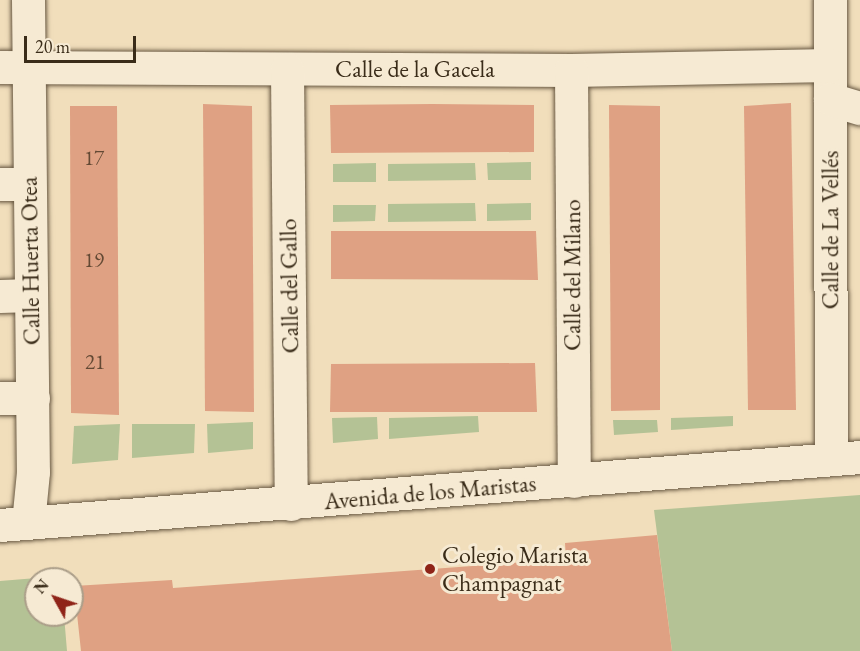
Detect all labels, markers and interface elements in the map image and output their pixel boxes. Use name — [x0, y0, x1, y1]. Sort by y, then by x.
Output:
scale bar — [27, 24, 140, 62]
text: 20 m — [35, 35, 70, 58]
street label: Calle de la Gacela — [335, 55, 495, 83]
house number: 17 — [84, 145, 104, 171]
street label: Calle de La Vellés — [816, 151, 844, 309]
street label: Calle Huerta Otea — [14, 177, 46, 345]
street label: Calle del Milano — [558, 199, 586, 351]
street label: Calle del Gallo — [273, 218, 305, 354]
house number: 19 — [84, 247, 104, 273]
house number: 21 — [85, 349, 105, 375]
street label: Avenida de los Maristas — [323, 468, 537, 516]
place label: Colegio Marista Champagnat — [442, 541, 588, 597]
marker: Colegio Marista Champagnat — [423, 562, 437, 576]
north arrow — [24, 567, 84, 627]
text: N — [29, 575, 54, 598]

